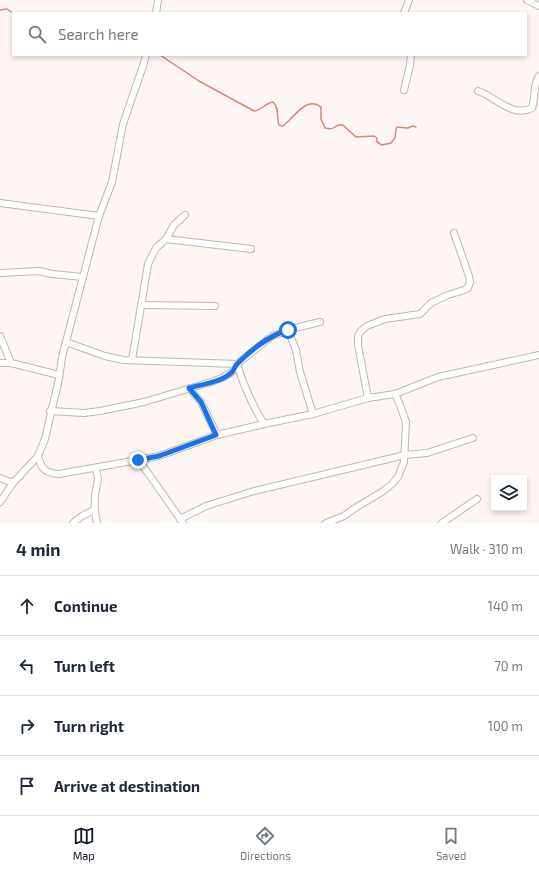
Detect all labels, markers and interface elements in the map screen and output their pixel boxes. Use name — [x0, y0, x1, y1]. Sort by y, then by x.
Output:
search box — [12, 12, 527, 56]
icon: search — [26, 23, 48, 45]
text: Search here — [58, 25, 139, 43]
route start — [279, 321, 297, 339]
route end — [129, 451, 147, 469]
map controls — [491, 475, 527, 511]
button: layers — [491, 475, 527, 511]
text: 4 min — [16, 539, 60, 559]
text: Walk · 310 m — [450, 541, 523, 557]
icon: ahead — [16, 595, 38, 617]
text: Continue — [54, 597, 117, 615]
text: 140 m — [488, 598, 523, 614]
icon: left — [16, 655, 38, 677]
text: Turn left — [54, 657, 115, 675]
text: 70 m — [494, 658, 523, 674]
icon: right — [16, 715, 38, 737]
text: Turn right — [54, 717, 124, 735]
text: 100 m — [488, 718, 523, 734]
icon: arrive — [16, 775, 38, 797]
text: Arrive at destination — [54, 777, 200, 795]
tab: Map — [73, 825, 95, 862]
tab: Directions — [240, 825, 291, 862]
tab: Saved — [436, 825, 466, 862]

